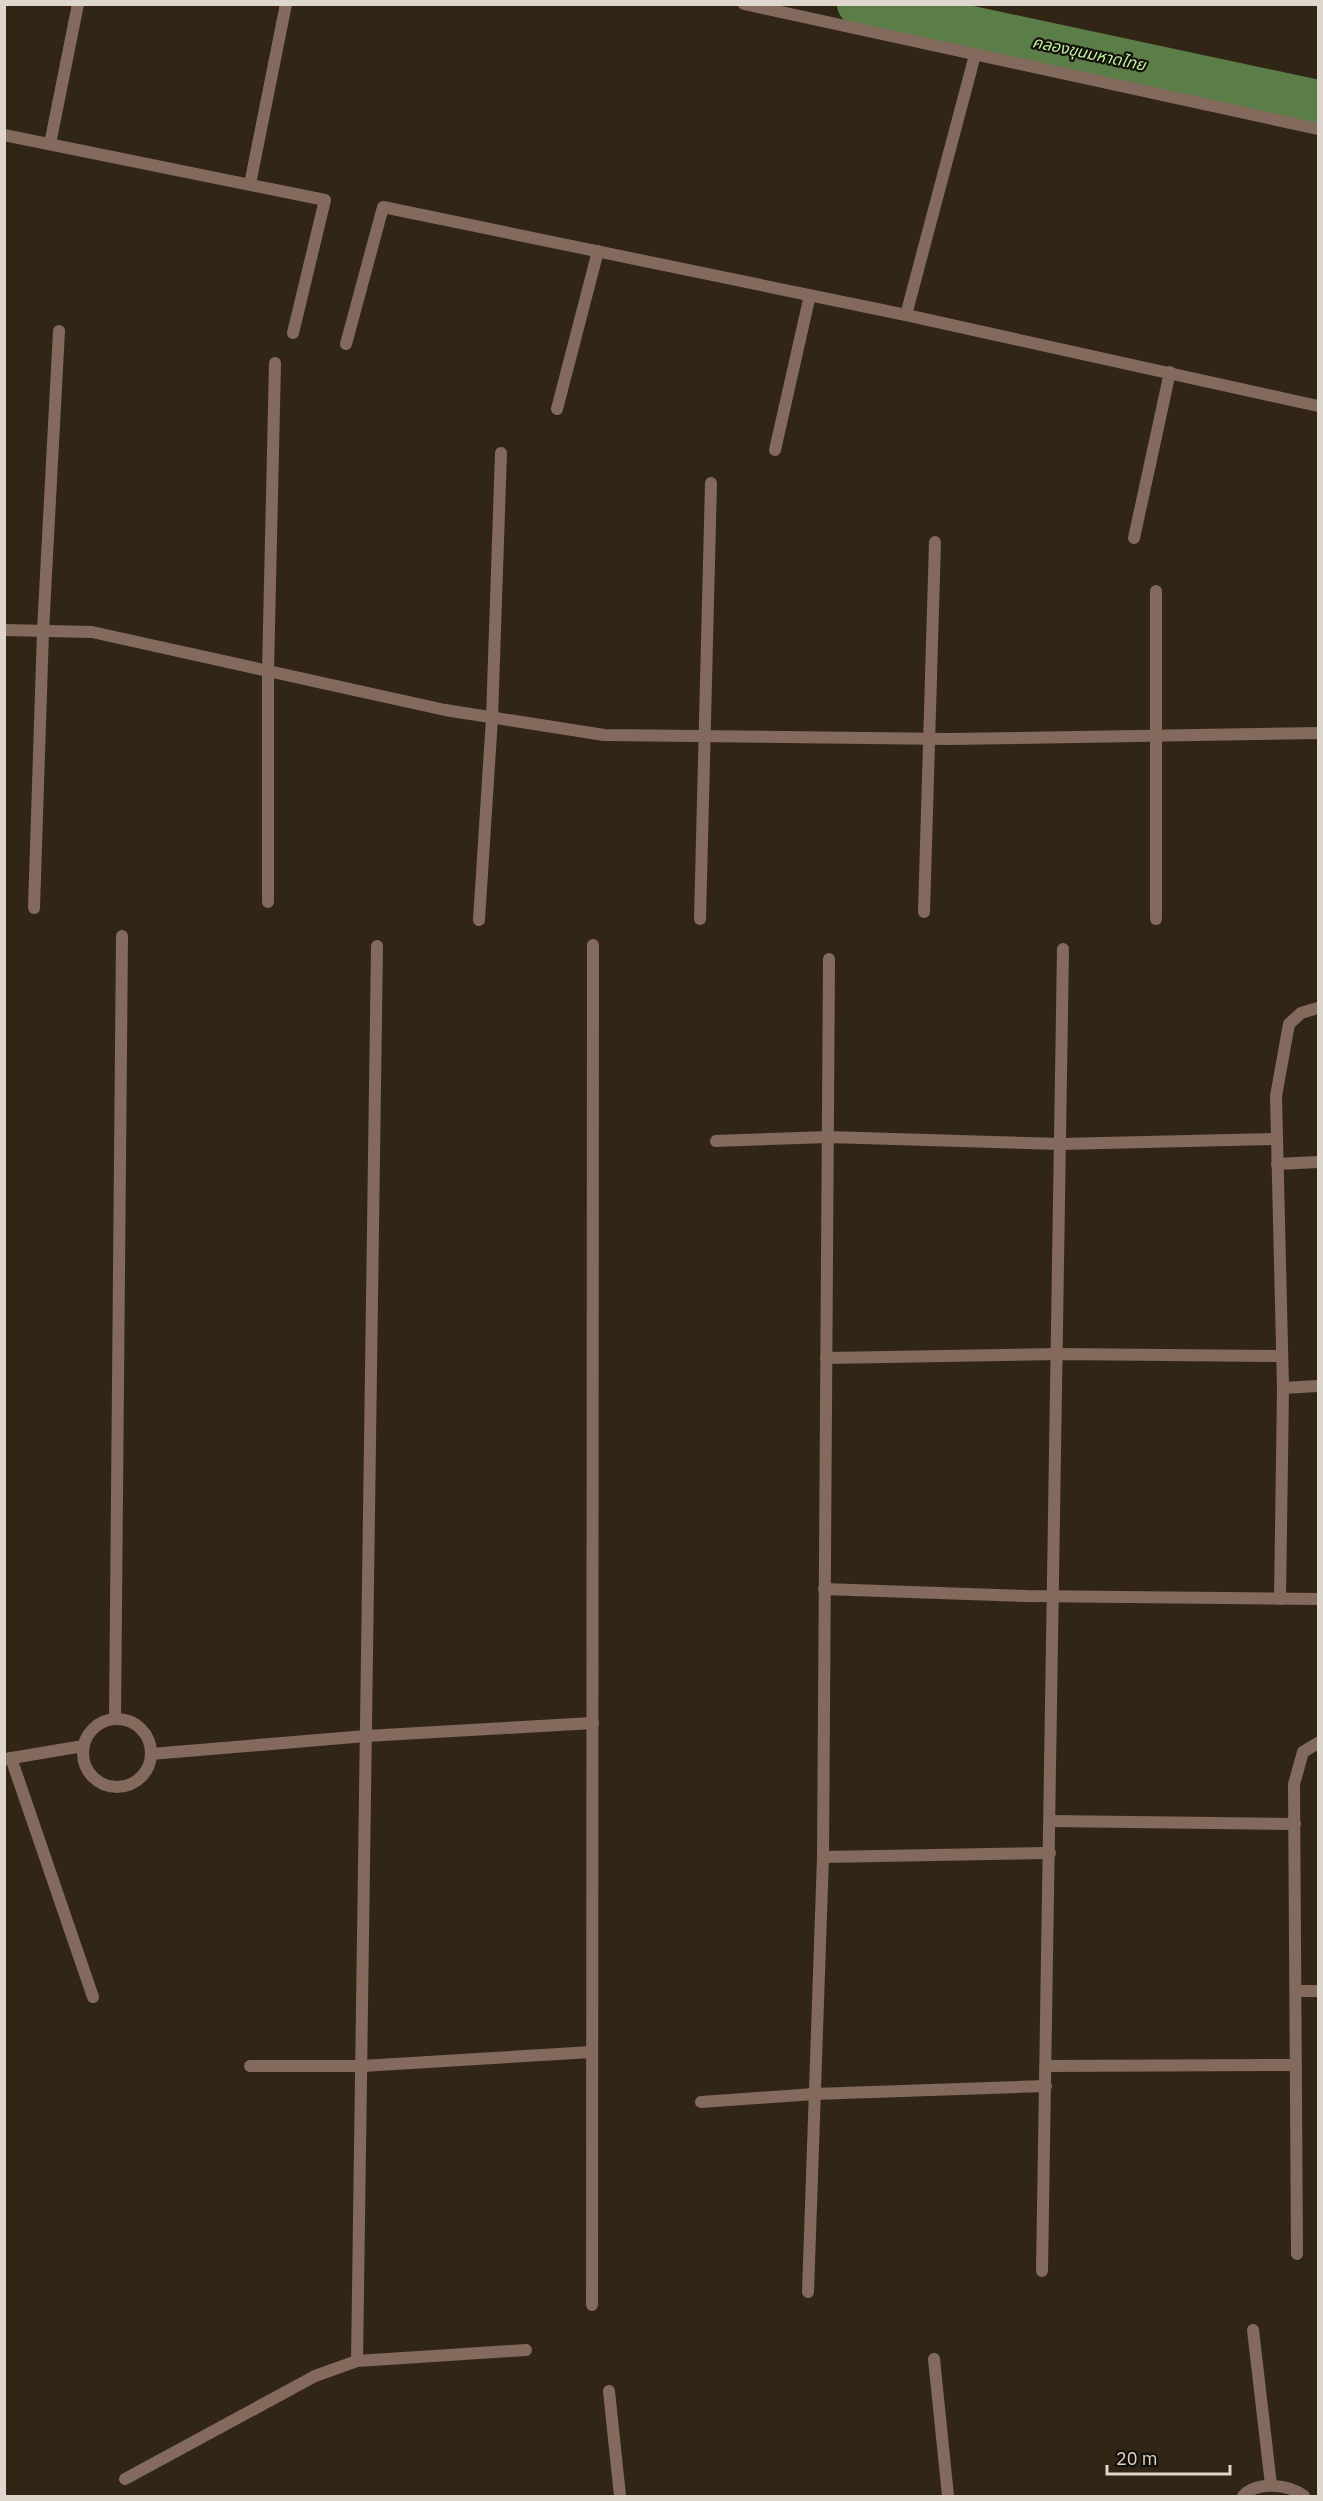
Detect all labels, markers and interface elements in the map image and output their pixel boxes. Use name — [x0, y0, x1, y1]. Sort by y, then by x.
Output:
water label: คลองขุนมหาดไทย — [1030, 31, 1149, 76]
scale bar — [1107, 2438, 1230, 2476]
text: 20 m — [1116, 2447, 1158, 2470]

